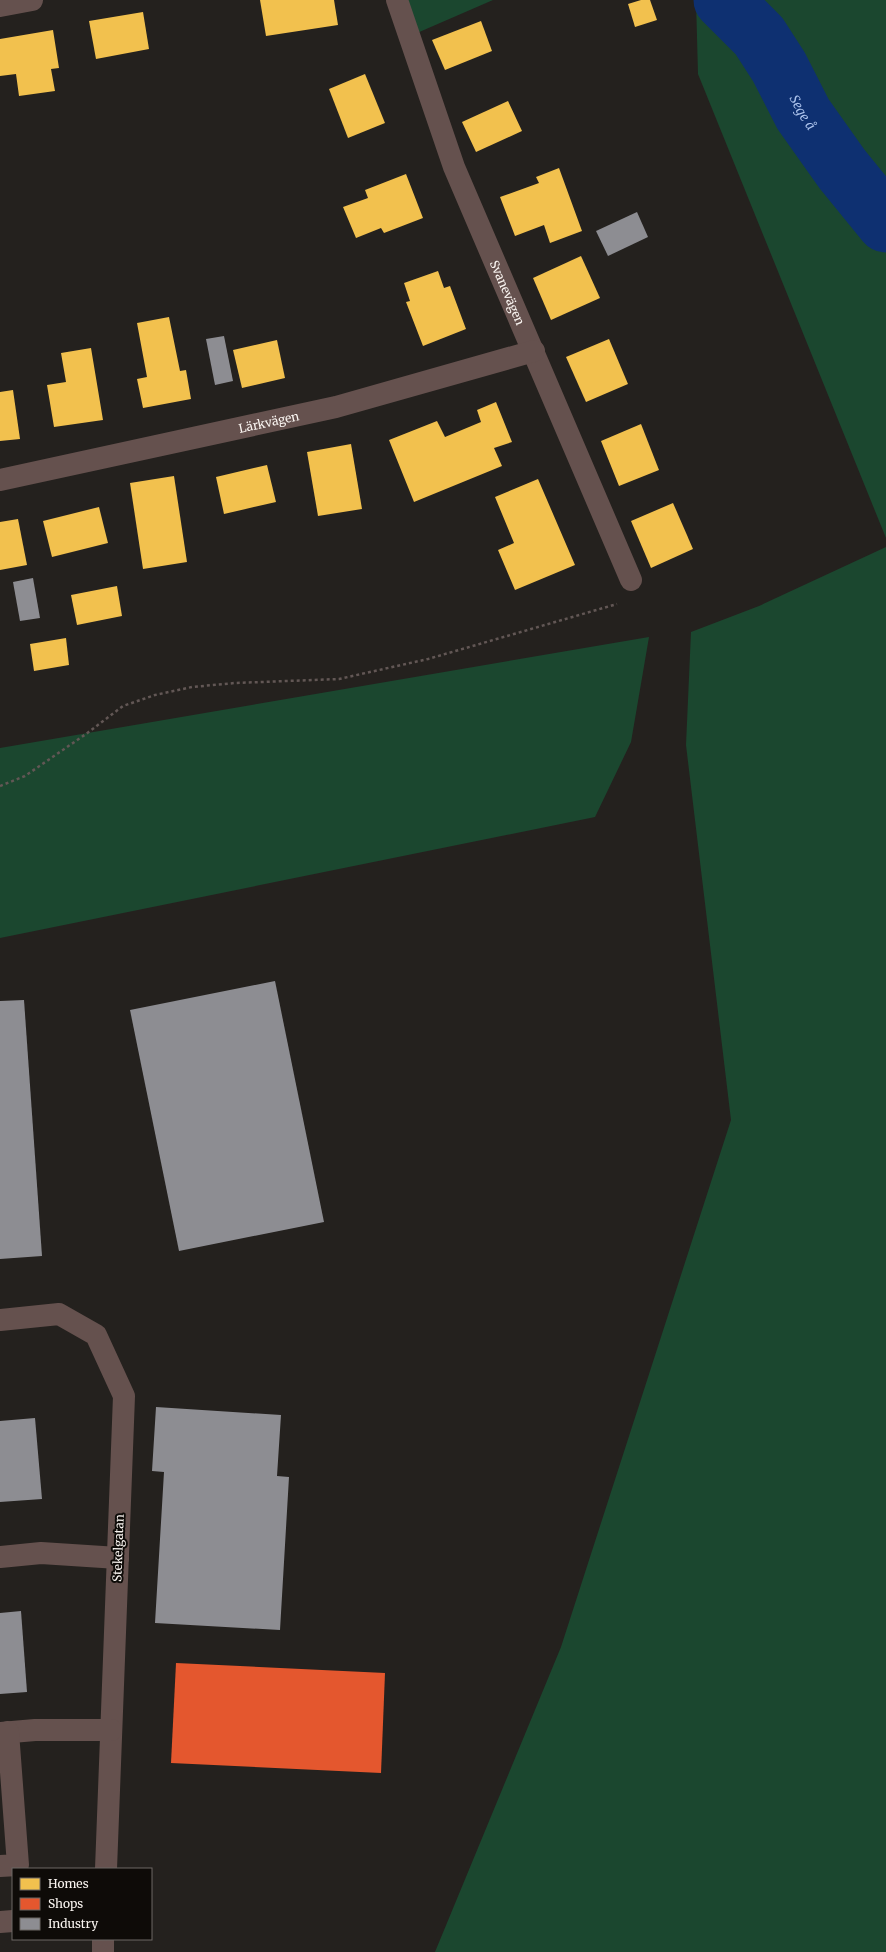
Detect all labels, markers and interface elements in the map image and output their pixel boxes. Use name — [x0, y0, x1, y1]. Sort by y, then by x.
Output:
water label: Sege å — [786, 92, 820, 133]
street label: Svanevägen — [487, 258, 528, 327]
street label: Lärkvägen — [237, 408, 300, 435]
street label: Stekelgatan — [109, 1514, 127, 1582]
legend — [12, 1868, 152, 1940]
text: Homes — [48, 1876, 89, 1891]
text: Shops — [48, 1896, 83, 1911]
text: Industry — [48, 1916, 98, 1931]

